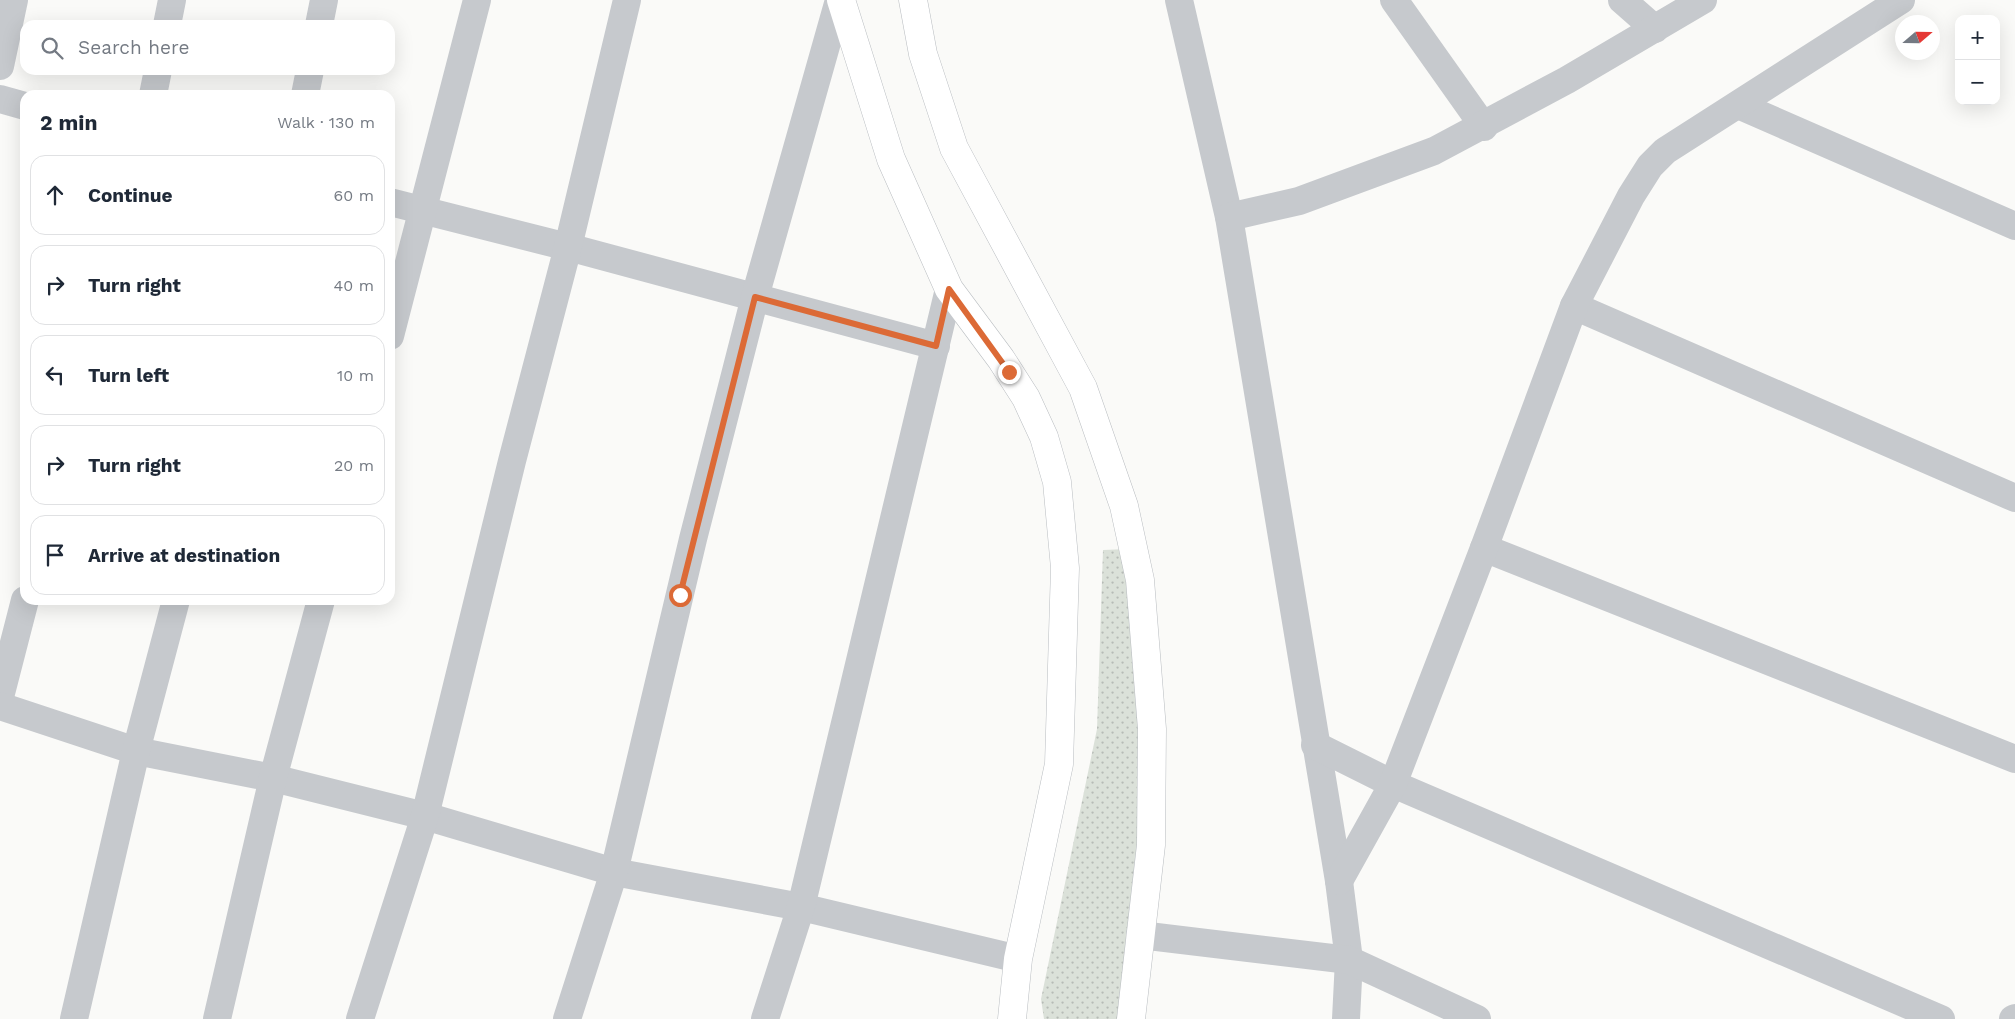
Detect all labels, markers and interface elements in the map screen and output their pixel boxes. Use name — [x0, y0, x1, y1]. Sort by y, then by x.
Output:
north arrow — [1895, 15, 1940, 60]
map controls — [1955, 15, 2000, 105]
button: + — [1955, 15, 2000, 60]
search box — [20, 20, 395, 75]
icon: search — [38, 34, 66, 62]
text: Search here — [78, 36, 189, 59]
button: − — [1955, 60, 2000, 105]
text: 2 min — [40, 110, 97, 135]
text: Walk · 130 m — [277, 113, 375, 132]
icon: ahead — [41, 181, 69, 209]
text: Continue — [88, 184, 172, 207]
text: 60 m — [334, 186, 374, 205]
icon: right — [41, 271, 69, 299]
text: Turn right — [88, 274, 181, 297]
text: 40 m — [334, 276, 374, 295]
icon: left — [41, 361, 69, 389]
route end — [998, 361, 1021, 384]
text: Turn left — [88, 364, 169, 387]
text: 10 m — [337, 366, 374, 385]
icon: right — [41, 451, 69, 479]
text: Turn right — [88, 454, 181, 477]
text: 20 m — [334, 456, 374, 475]
icon: arrive — [41, 541, 69, 569]
text: Arrive at destination — [88, 544, 280, 567]
route start — [669, 584, 692, 607]

